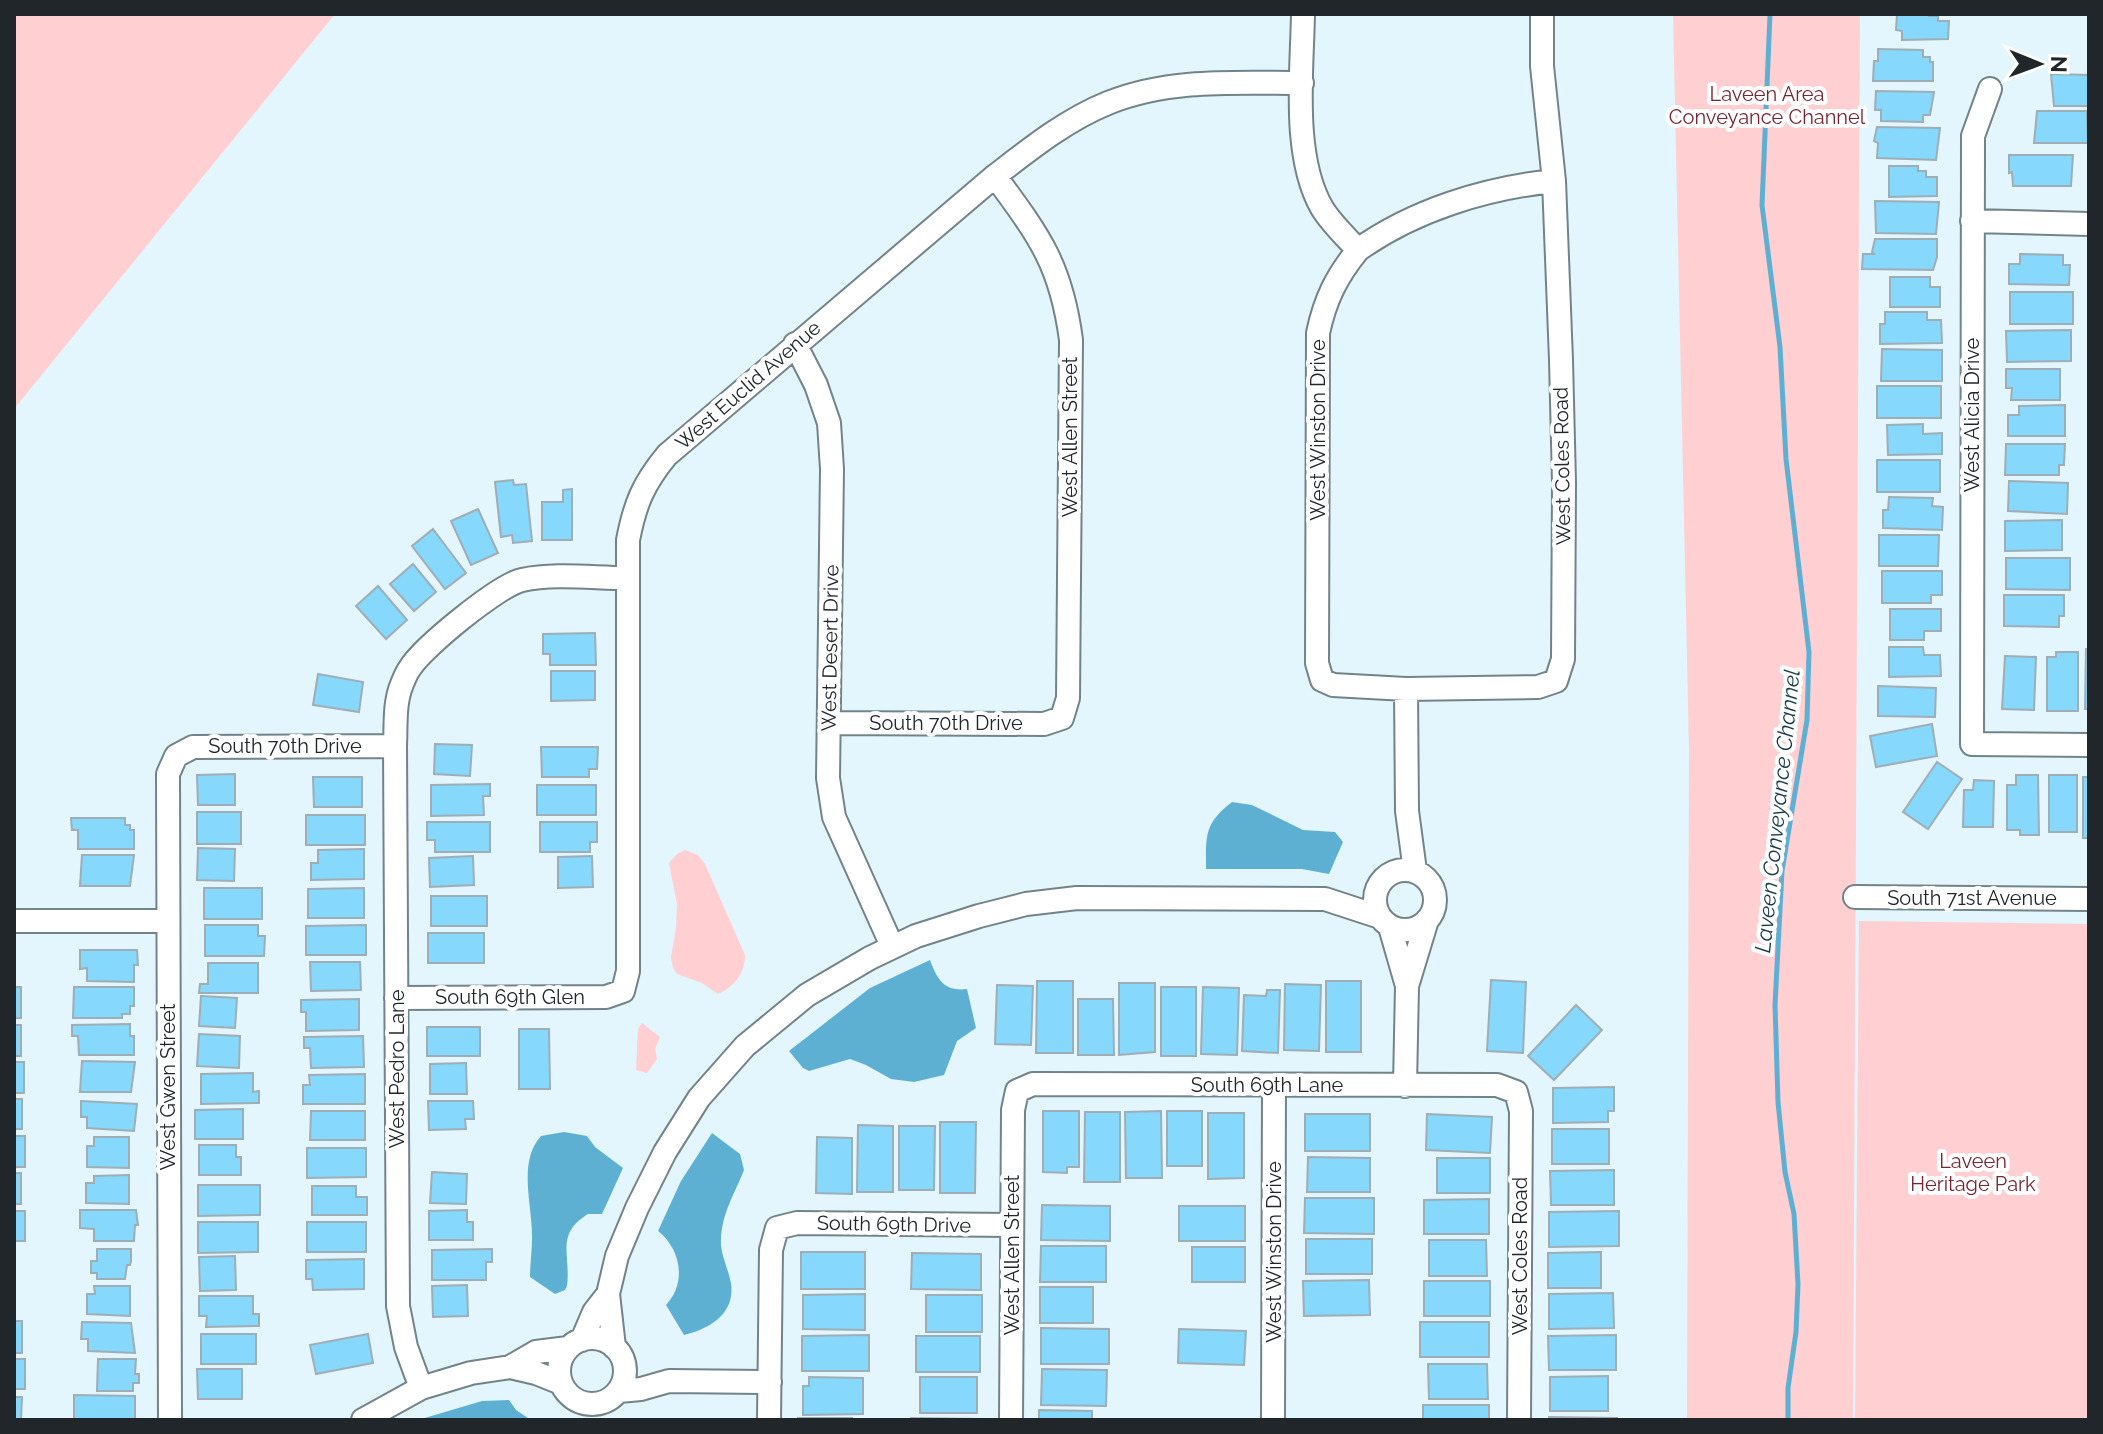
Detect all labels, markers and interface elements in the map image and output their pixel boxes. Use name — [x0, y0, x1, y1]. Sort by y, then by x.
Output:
north arrow — [1999, 24, 2079, 104]
text: N — [2046, 56, 2072, 73]
park label: Laveen Area Conveyance Channel — [1669, 82, 1866, 129]
street label: West Euclid Avenue — [671, 315, 826, 455]
street label: West Alicia Drive — [1960, 337, 1984, 492]
street label: West Winston Drive — [1306, 339, 1330, 521]
street label: West Allen Street — [1058, 356, 1082, 517]
street label: West Coles Road — [1549, 387, 1575, 545]
street label: West Desert Drive — [817, 564, 843, 732]
water label: Laveen Conveyance Channel — [1749, 668, 1805, 954]
street label: South 70th Drive — [869, 711, 1023, 735]
street label: South 70th Drive — [208, 734, 362, 758]
street label: South 71st Avenue — [1887, 886, 2057, 910]
street label: South 69th Glen — [435, 985, 585, 1009]
street label: West Pedro Lane — [385, 989, 409, 1148]
street label: West Gwen Street — [156, 1003, 180, 1170]
street label: South 69th Lane — [1191, 1073, 1344, 1097]
park label: Laveen Heritage Park — [1910, 1149, 2036, 1196]
street label: West Winston Drive — [1262, 1161, 1286, 1343]
street label: West Allen Street — [1000, 1174, 1024, 1335]
street label: West Coles Road — [1508, 1177, 1532, 1335]
street label: South 69th Drive — [817, 1211, 972, 1237]

